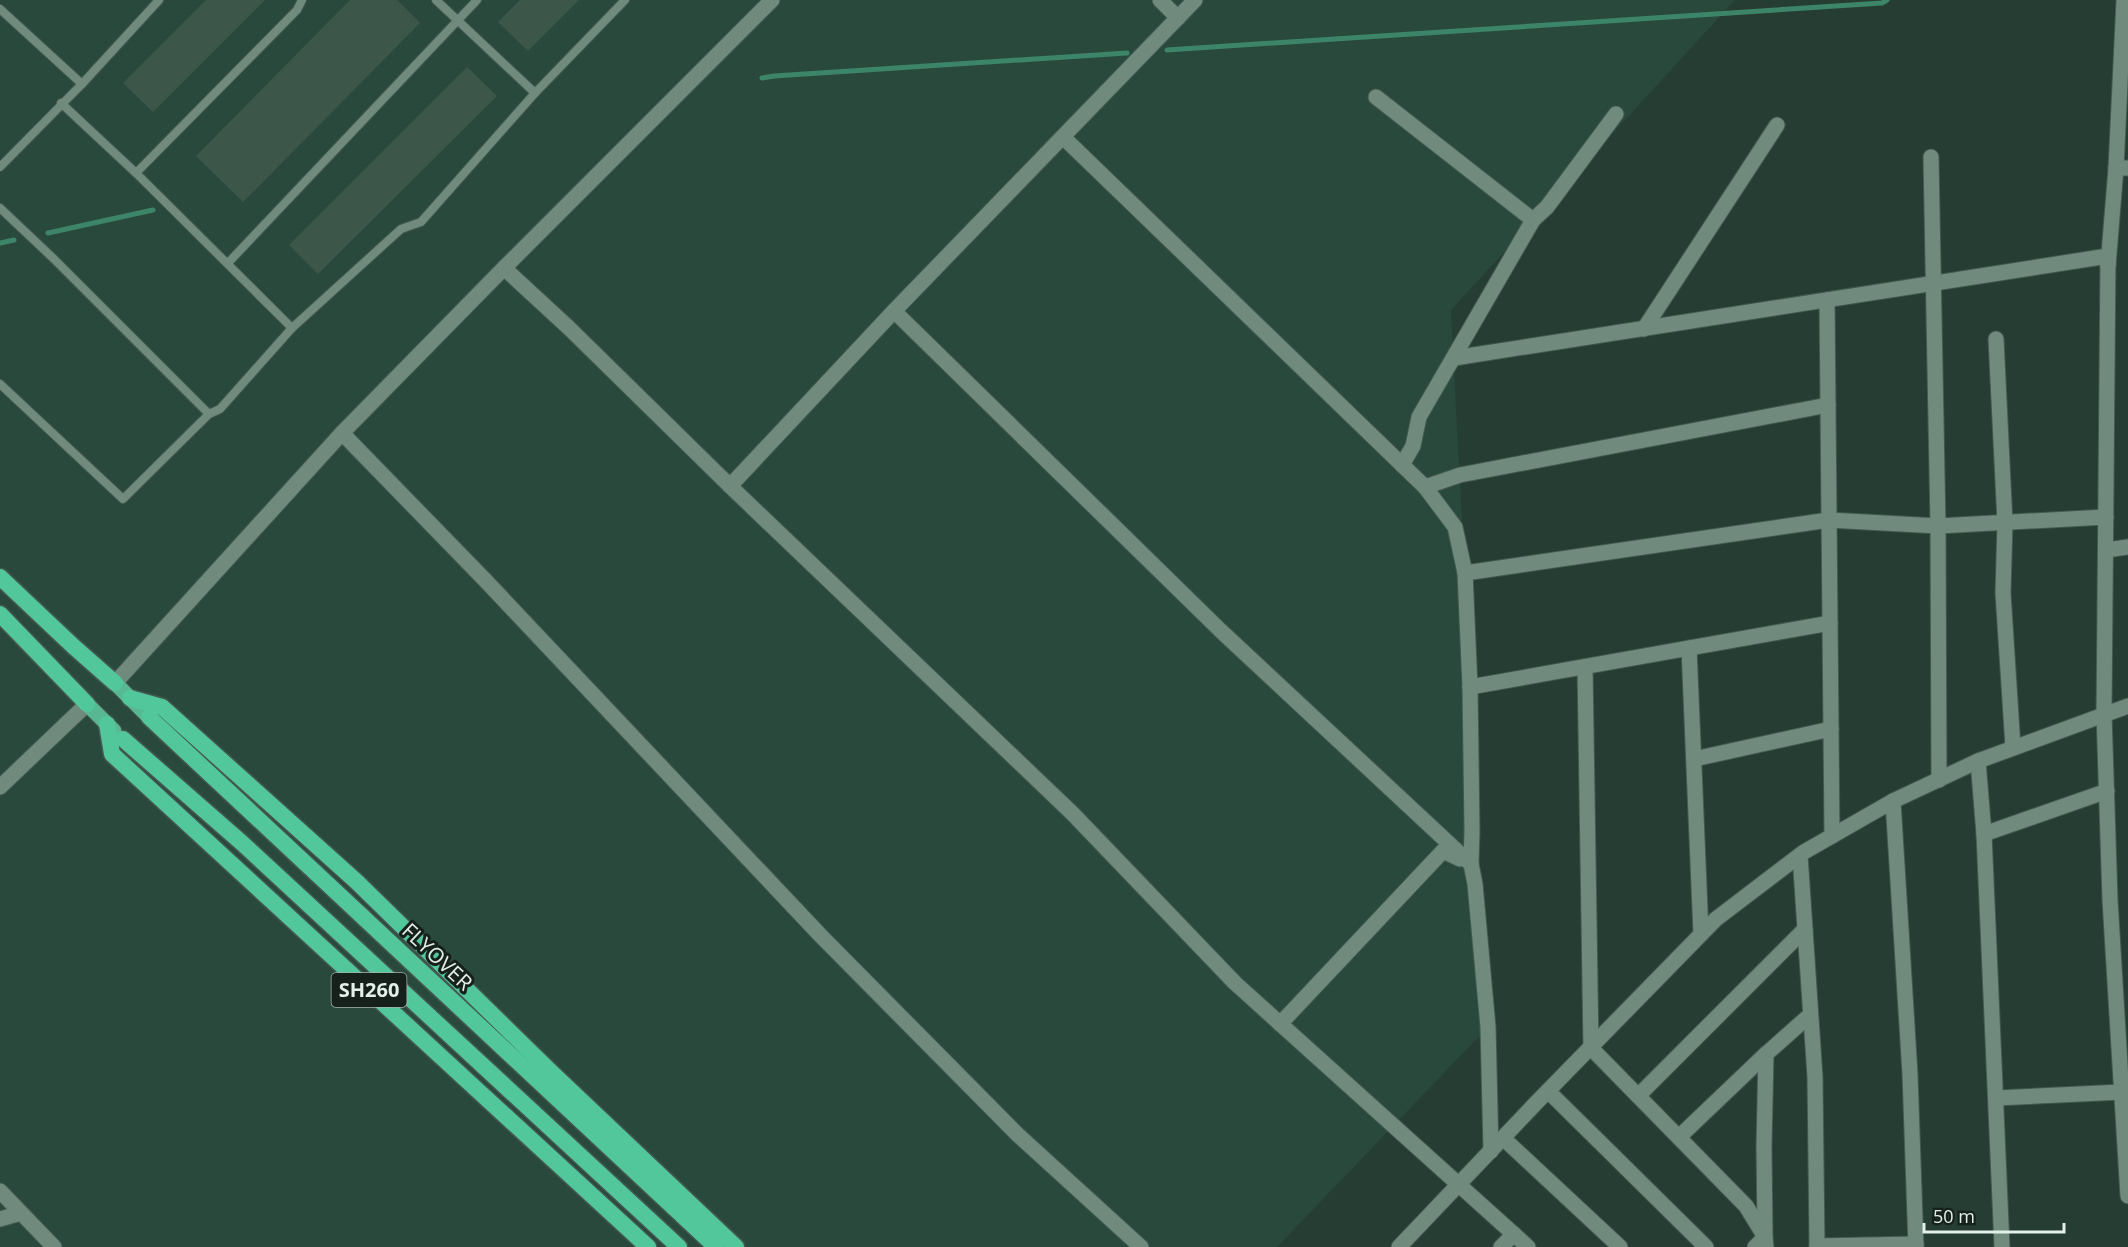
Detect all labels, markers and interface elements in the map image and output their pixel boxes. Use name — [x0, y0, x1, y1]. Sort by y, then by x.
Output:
street label: FLYOVER — [396, 916, 479, 996]
road number: SH260 — [332, 973, 406, 1007]
scale bar — [1924, 1196, 2064, 1234]
text: 50 m — [1933, 1204, 1975, 1228]

